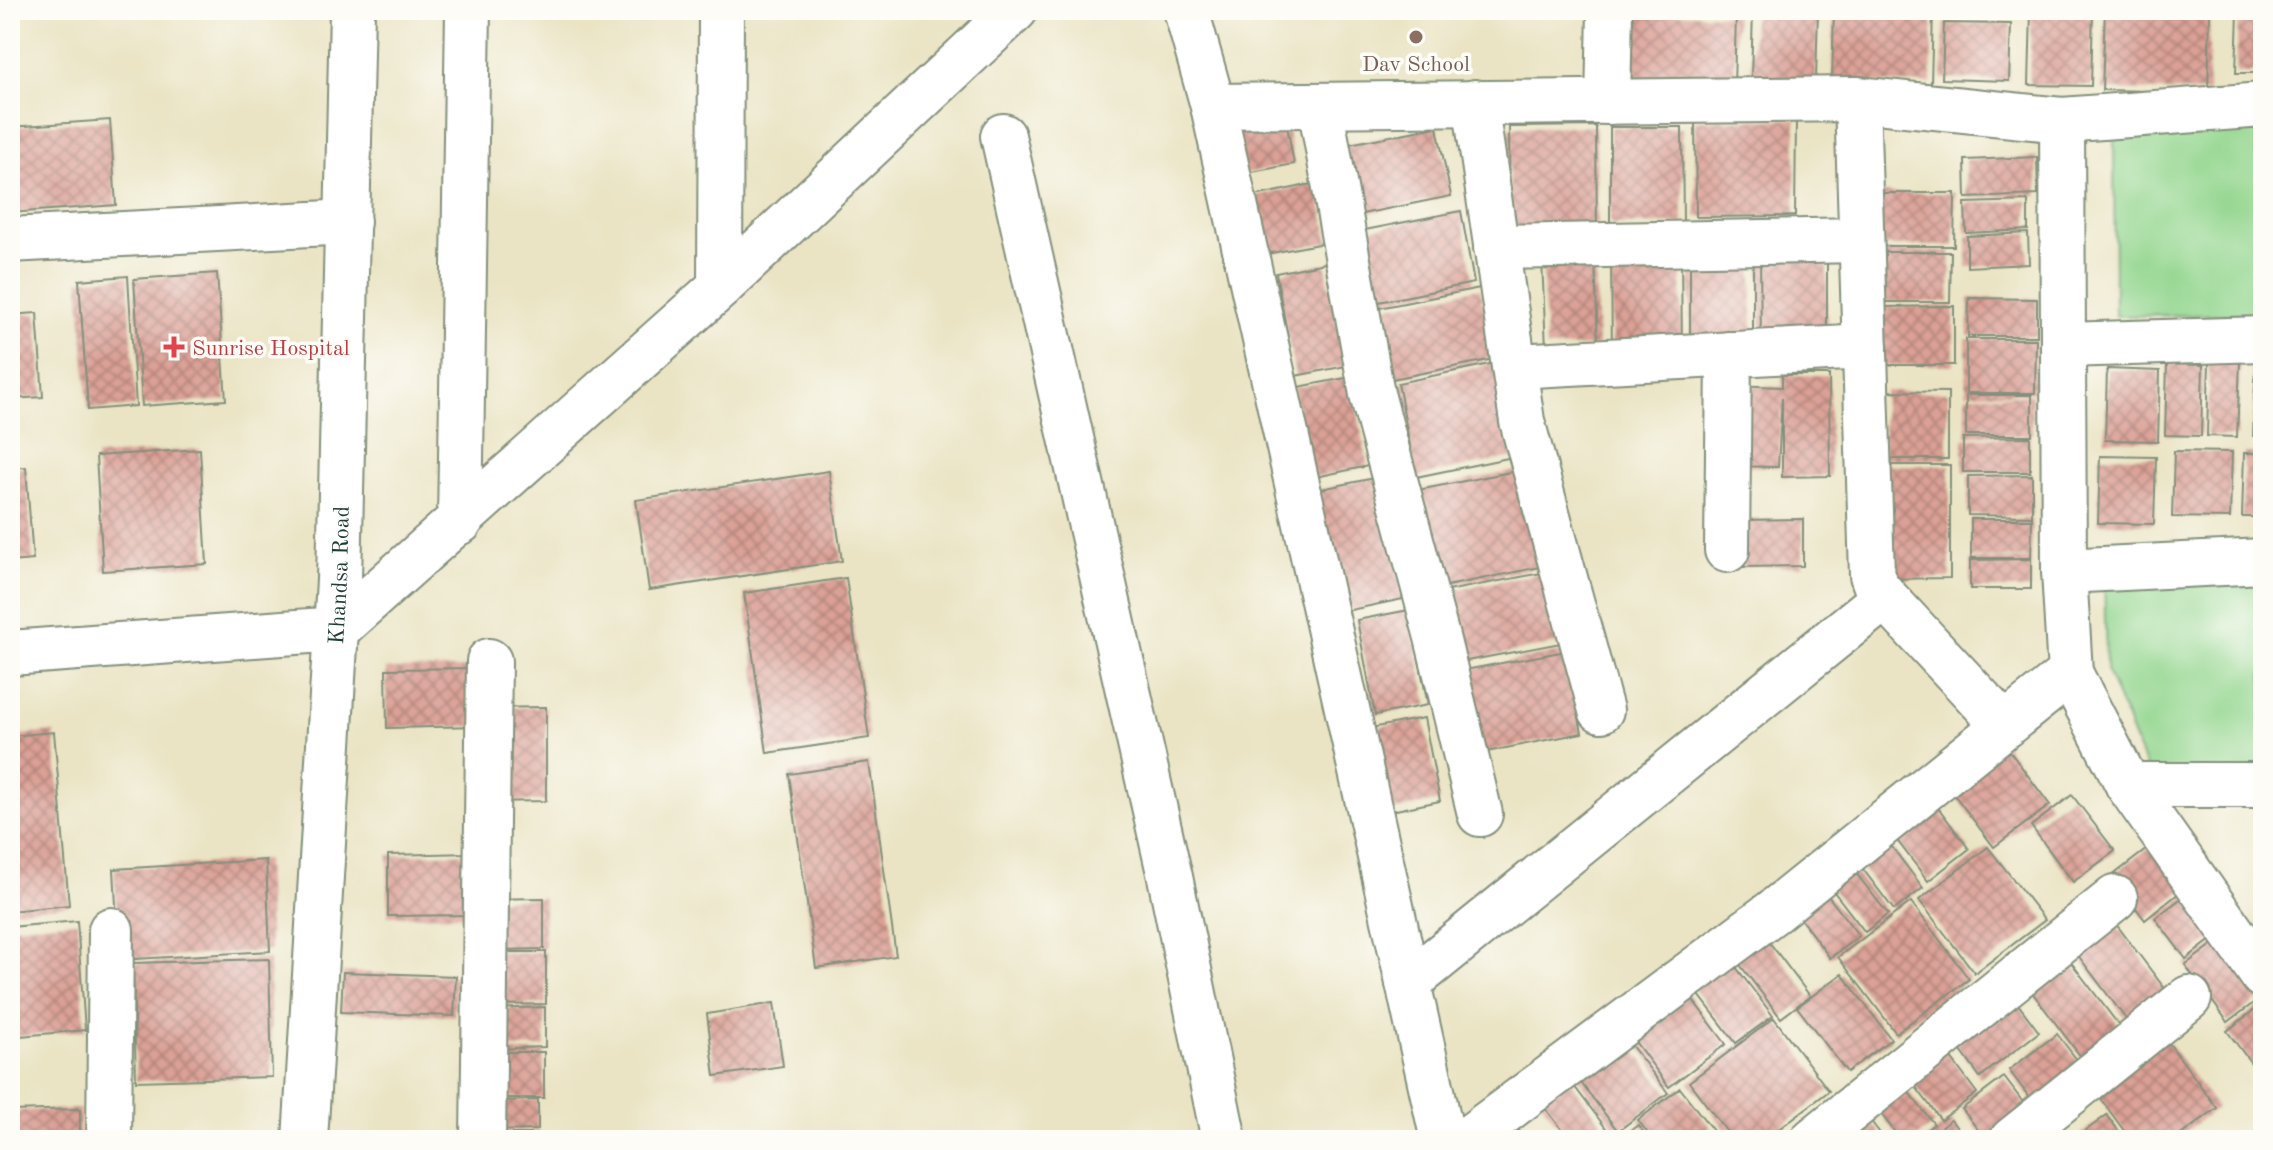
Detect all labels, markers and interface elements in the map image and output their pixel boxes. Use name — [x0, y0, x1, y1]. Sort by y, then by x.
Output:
marker: Dav School — [1407, 28, 1425, 46]
place label: Dav School — [1362, 54, 1470, 76]
marker: Sunrise Hospital — [163, 336, 185, 358]
place label: Sunrise Hospital — [192, 338, 350, 360]
street label: Khandsa Road — [326, 506, 354, 645]

